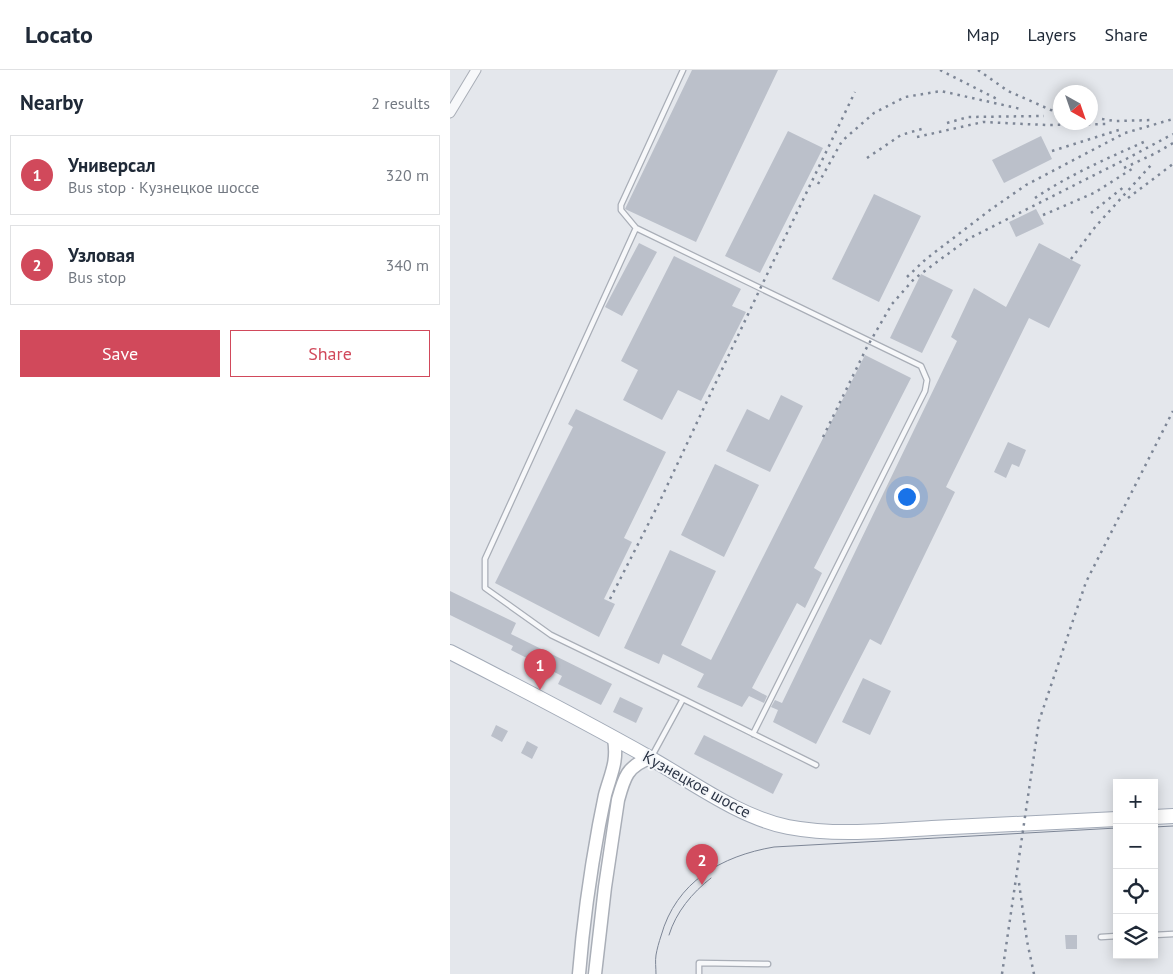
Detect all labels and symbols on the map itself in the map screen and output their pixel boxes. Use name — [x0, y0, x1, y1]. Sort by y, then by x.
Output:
north arrow — [1053, 85, 1098, 130]
your location — [894, 484, 920, 510]
pin: 1 — [524, 649, 556, 690]
street label: Кузнецкое шоссе — [639, 746, 755, 822]
pin: 2 — [686, 844, 718, 885]

